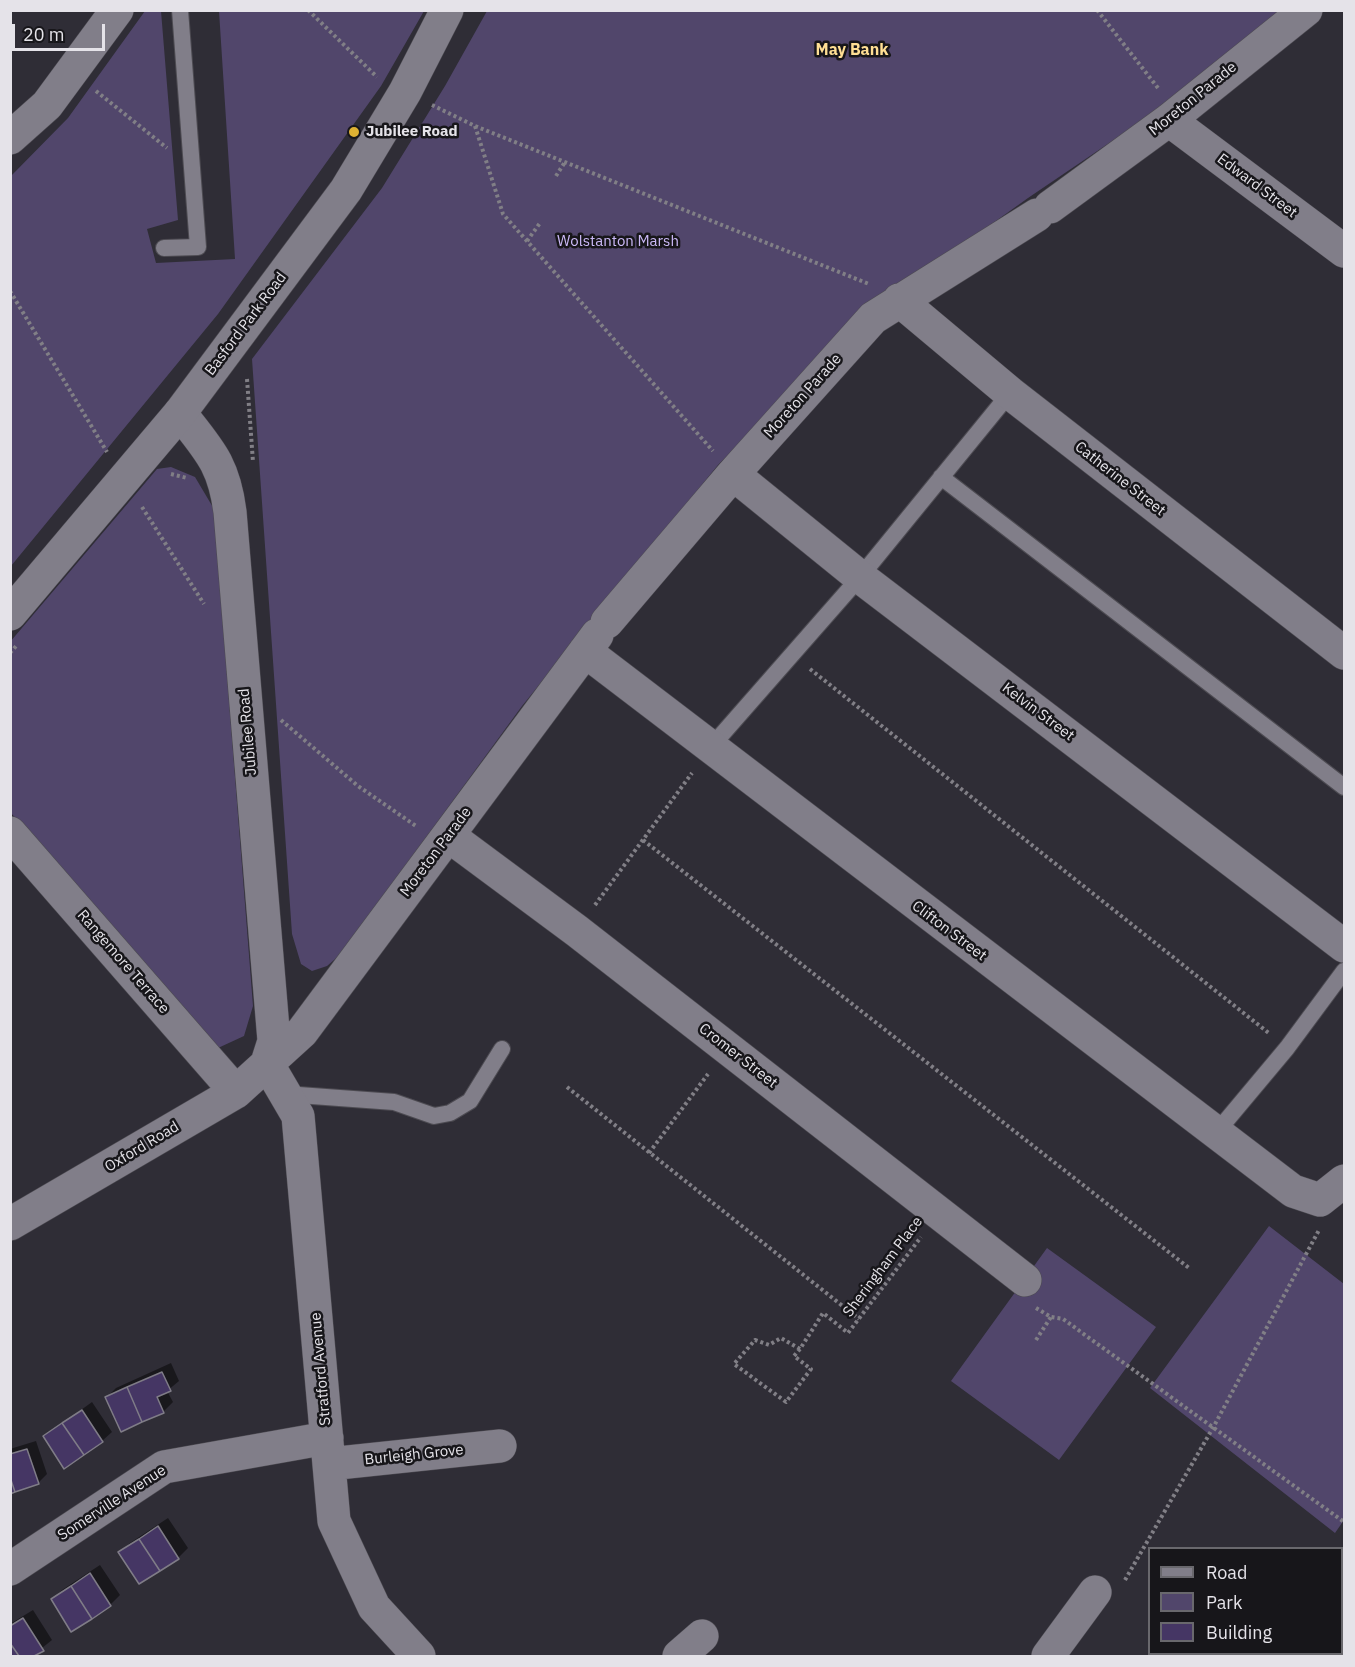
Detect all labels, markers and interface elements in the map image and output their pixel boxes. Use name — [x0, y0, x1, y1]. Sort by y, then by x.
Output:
scale bar — [15, 12, 108, 50]
text: 20 m — [23, 23, 65, 46]
district label: May Bank — [816, 40, 888, 60]
street label: Moreton Parade — [1146, 58, 1240, 140]
place label: Jubilee Road — [366, 123, 458, 141]
marker: Jubilee Road — [347, 125, 361, 139]
street label: Edward Street — [1213, 150, 1301, 222]
park label: Wolstanton Marsh — [557, 233, 679, 251]
street label: Basford Park Road — [201, 269, 291, 379]
street label: Moreton Parade — [760, 350, 846, 442]
street label: Catherine Street — [1071, 438, 1169, 520]
street label: Kelvin Street — [998, 679, 1078, 745]
street label: Jubilee Road — [235, 688, 261, 776]
street label: Moreton Parade — [397, 804, 475, 900]
street label: Clifton Street — [908, 897, 990, 965]
street label: Rangemore Terrace — [73, 907, 173, 1017]
street label: Cromer Street — [695, 1020, 781, 1092]
street label: Oxford Road — [102, 1118, 182, 1176]
street label: Sheringham Place — [839, 1213, 927, 1321]
street label: Stratford Avenue — [307, 1312, 335, 1426]
street label: Burleigh Grove — [364, 1441, 464, 1469]
street label: Somerville Avenue — [55, 1461, 169, 1545]
legend — [1148, 1547, 1343, 1655]
text: Road — [1206, 1561, 1247, 1584]
text: Park — [1206, 1591, 1242, 1614]
text: Building — [1206, 1621, 1272, 1644]

